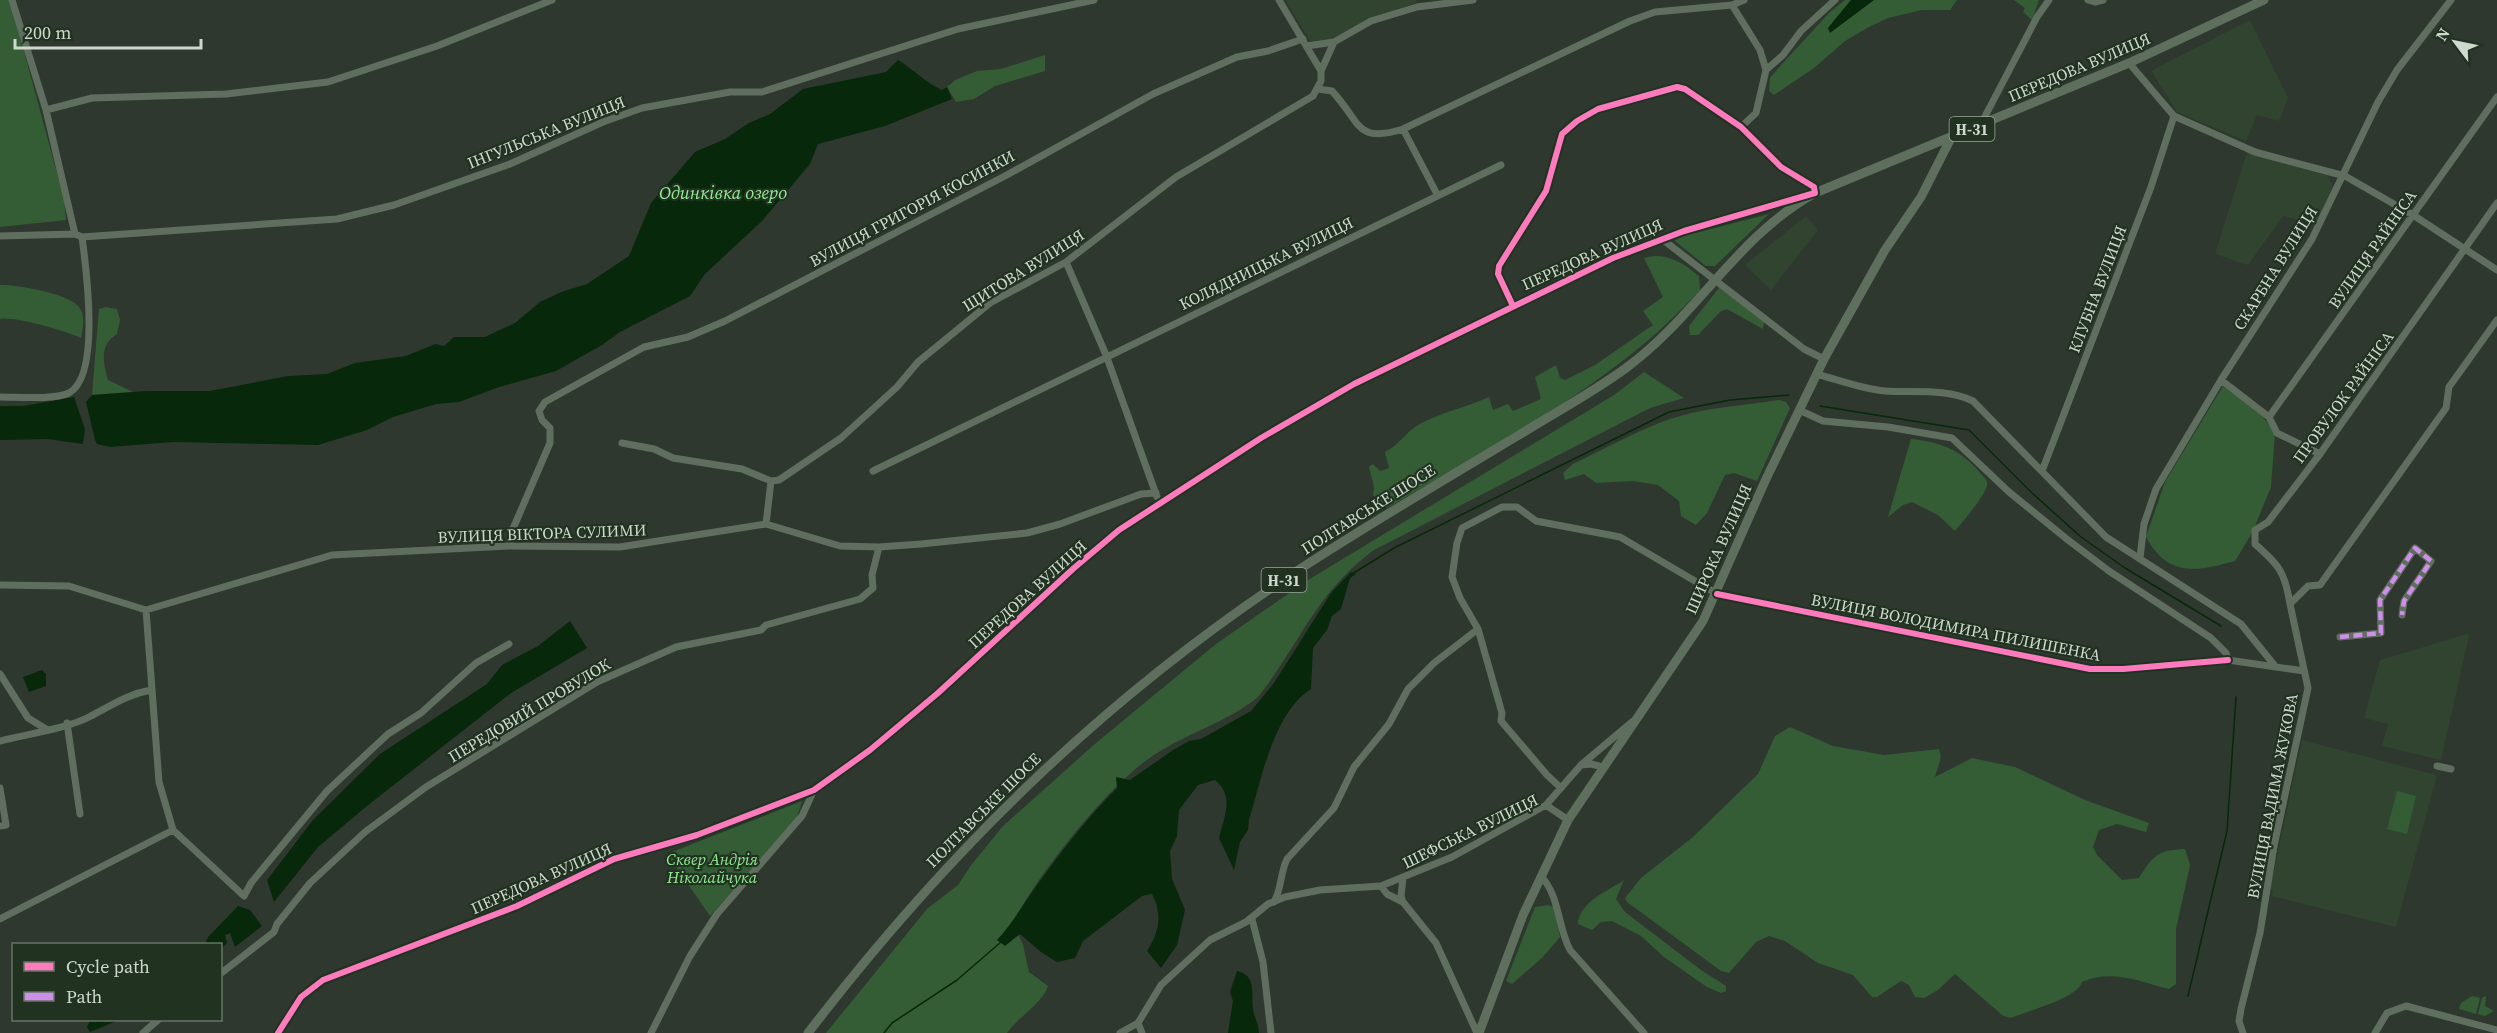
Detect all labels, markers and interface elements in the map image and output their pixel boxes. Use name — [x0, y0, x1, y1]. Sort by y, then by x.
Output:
scale bar — [15, 12, 201, 50]
north arrow — [2425, 12, 2485, 72]
text: 200 m — [24, 20, 71, 45]
text: N — [2430, 23, 2455, 45]
street label: ПЕРЕДОВА ВУЛИЦЯ — [2005, 27, 2153, 107]
street label: ІНГУЛЬСЬКА ВУЛИЦЯ — [464, 90, 628, 174]
road number: Н-31 — [1950, 117, 1994, 141]
street label: ВУЛИЦЯ ГРИГОРІЯ КОСИНКИ — [806, 144, 1019, 272]
water label: Одинківка озеро — [659, 180, 787, 205]
street label: ВУЛИЦЯ РАЙНІСА — [2323, 185, 2421, 313]
street label: СКАРБНА ВУЛИЦЯ — [2228, 202, 2322, 334]
street label: КОЛЯДНИЦЬКА ВУЛИЦЯ — [1175, 211, 1357, 315]
street label: ПЕРЕДОВА ВУЛИЦЯ — [1518, 213, 1666, 295]
street label: КЛУБНА ВУЛИЦЯ — [2063, 222, 2131, 356]
street label: ЩИТОВА ВУЛИЦЯ — [958, 224, 1088, 316]
street label: ПРОВУЛОК РАЙНІСА — [2288, 326, 2399, 468]
street label: ПОЛТАВСЬКЕ ШОСЕ — [1297, 459, 1439, 559]
street label: ШИРОКА ВУЛИЦЯ — [1679, 480, 1757, 618]
street label: ВУЛИЦЯ ВІКТОРА СУЛИМИ — [437, 518, 647, 548]
street label: ПЕРЕДОВА ВУЛИЦЯ — [963, 535, 1091, 653]
road number: Н-31 — [1262, 568, 1306, 592]
street label: ВУЛИЦЯ ВОЛОДИМИРА ПИЛИШЕНКА — [1809, 588, 2103, 666]
street label: ПЕРЕДОВИЙ ПРОВУЛОК — [444, 652, 615, 767]
street label: ВУЛИЦЯ ВАДИМА ЖУКОВА — [2241, 691, 2303, 901]
street label: ПОЛТАВСЬКЕ ШОСЕ — [921, 747, 1046, 872]
street label: ШЕФСЬКА ВУЛИЦЯ — [1398, 789, 1542, 873]
street label: ПЕРЕДОВА ВУЛИЦЯ — [467, 837, 615, 919]
park label: Сквер Андрія Ніколайчука — [666, 848, 758, 888]
legend — [12, 943, 222, 1021]
text: Cycle path — [66, 954, 150, 979]
text: Path — [66, 984, 103, 1009]

